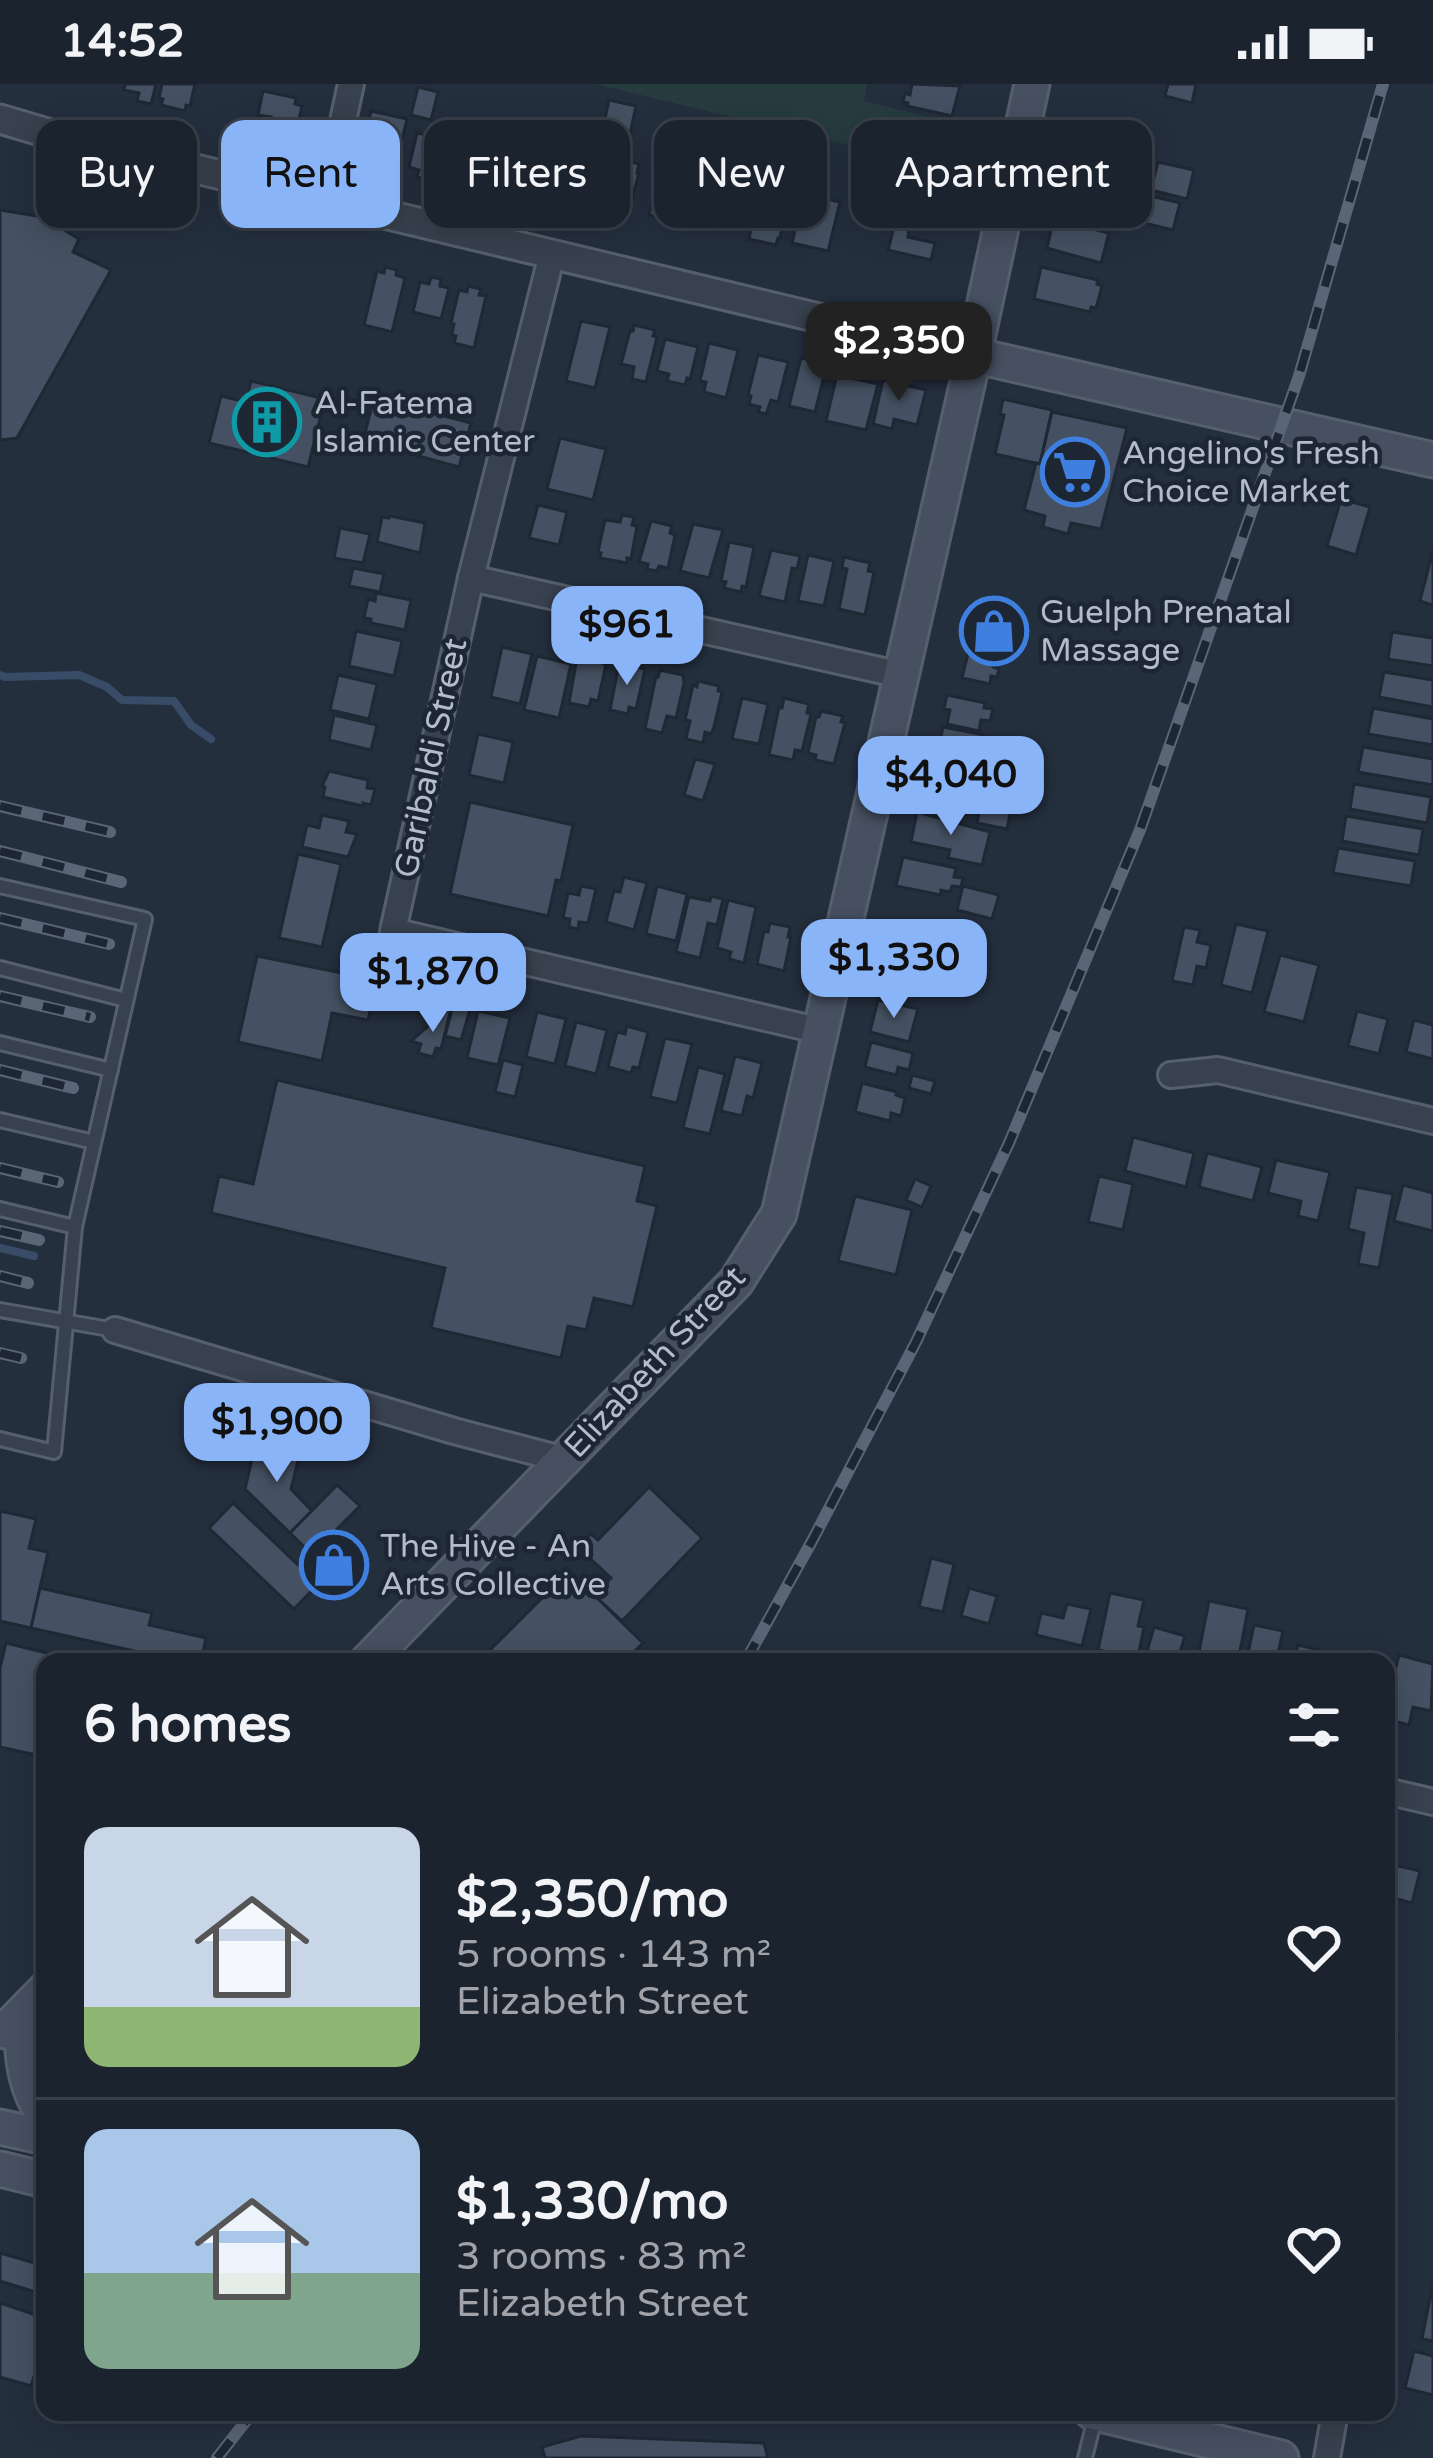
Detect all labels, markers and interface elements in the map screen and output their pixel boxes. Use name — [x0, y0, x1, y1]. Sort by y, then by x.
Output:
text: 14:52 — [60, 15, 185, 69]
chip: Buy — [36, 120, 197, 228]
chip: Rent — [221, 120, 400, 228]
chip: Filters — [424, 120, 630, 228]
chip: New — [654, 120, 827, 228]
chip: Apartment — [851, 120, 1152, 228]
pin: $2,350 — [801, 302, 997, 404]
text: $2,350 — [833, 317, 965, 364]
place label: Al-Fatema Islamic Center — [314, 384, 535, 461]
building icon: Al-Fatema Islamic Center — [232, 387, 302, 457]
place label: Angelino's Fresh Choice Market — [1122, 434, 1380, 511]
supermarket icon: Angelino's Fresh Choice Market — [1040, 437, 1110, 507]
pin: $961 — [556, 586, 698, 688]
place label: Guelph Prenatal Massage — [1040, 593, 1292, 670]
shop icon: Guelph Prenatal Massage — [959, 596, 1029, 666]
text: $961 — [578, 601, 676, 648]
street label: Garibaldi Street — [387, 635, 475, 881]
pin: $4,040 — [853, 736, 1049, 838]
text: $4,040 — [885, 751, 1017, 798]
pin: $1,330 — [796, 919, 992, 1021]
pin: $1,870 — [335, 933, 531, 1035]
text: $1,330 — [828, 934, 960, 981]
text: $1,870 — [367, 948, 499, 995]
street label: Elizabeth Street — [556, 1258, 754, 1466]
pin: $1,900 — [179, 1383, 375, 1485]
text: $1,900 — [211, 1398, 343, 1445]
place label: The Hive - An Arts Collective — [380, 1527, 606, 1604]
shop icon: The Hive - An Arts Collective — [299, 1530, 369, 1600]
icon: filters — [1281, 1692, 1347, 1758]
text: 6 homes — [84, 1694, 292, 1756]
text: $2,350/mo — [456, 1869, 728, 1931]
icon: home — [180, 1875, 324, 2019]
icon: heart — [1281, 1914, 1347, 1980]
text: 5 rooms · 143 m² — [456, 1931, 771, 1978]
text: Elizabeth Street — [456, 1978, 749, 2025]
text: $1,330/mo — [456, 2171, 728, 2233]
icon: home — [180, 2177, 324, 2321]
icon: heart — [1281, 2216, 1347, 2282]
text: 3 rooms · 83 m² — [456, 2233, 747, 2280]
text: Elizabeth Street — [456, 2280, 749, 2327]

